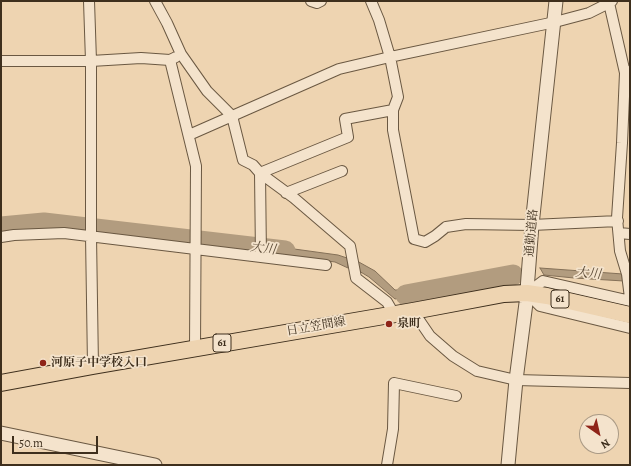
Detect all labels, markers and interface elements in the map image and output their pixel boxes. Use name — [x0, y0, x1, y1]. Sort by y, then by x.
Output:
street label: 通勤道路 — [523, 208, 541, 258]
water label: 大川 — [249, 240, 277, 258]
water label: 大川 — [574, 265, 602, 283]
road number: 61 — [551, 290, 569, 308]
street label: 日立笠間線 — [285, 315, 347, 339]
place label: 泉町 — [397, 317, 421, 331]
marker: 泉町 — [384, 319, 394, 329]
road number: 61 — [213, 334, 231, 352]
place label: 河原子中学校入口 — [51, 356, 147, 370]
marker: 河原子中学校入口 — [38, 358, 48, 368]
north arrow — [579, 414, 619, 454]
scale bar — [14, 428, 100, 454]
text: 50 m — [19, 435, 43, 451]
text: N — [598, 435, 613, 452]

